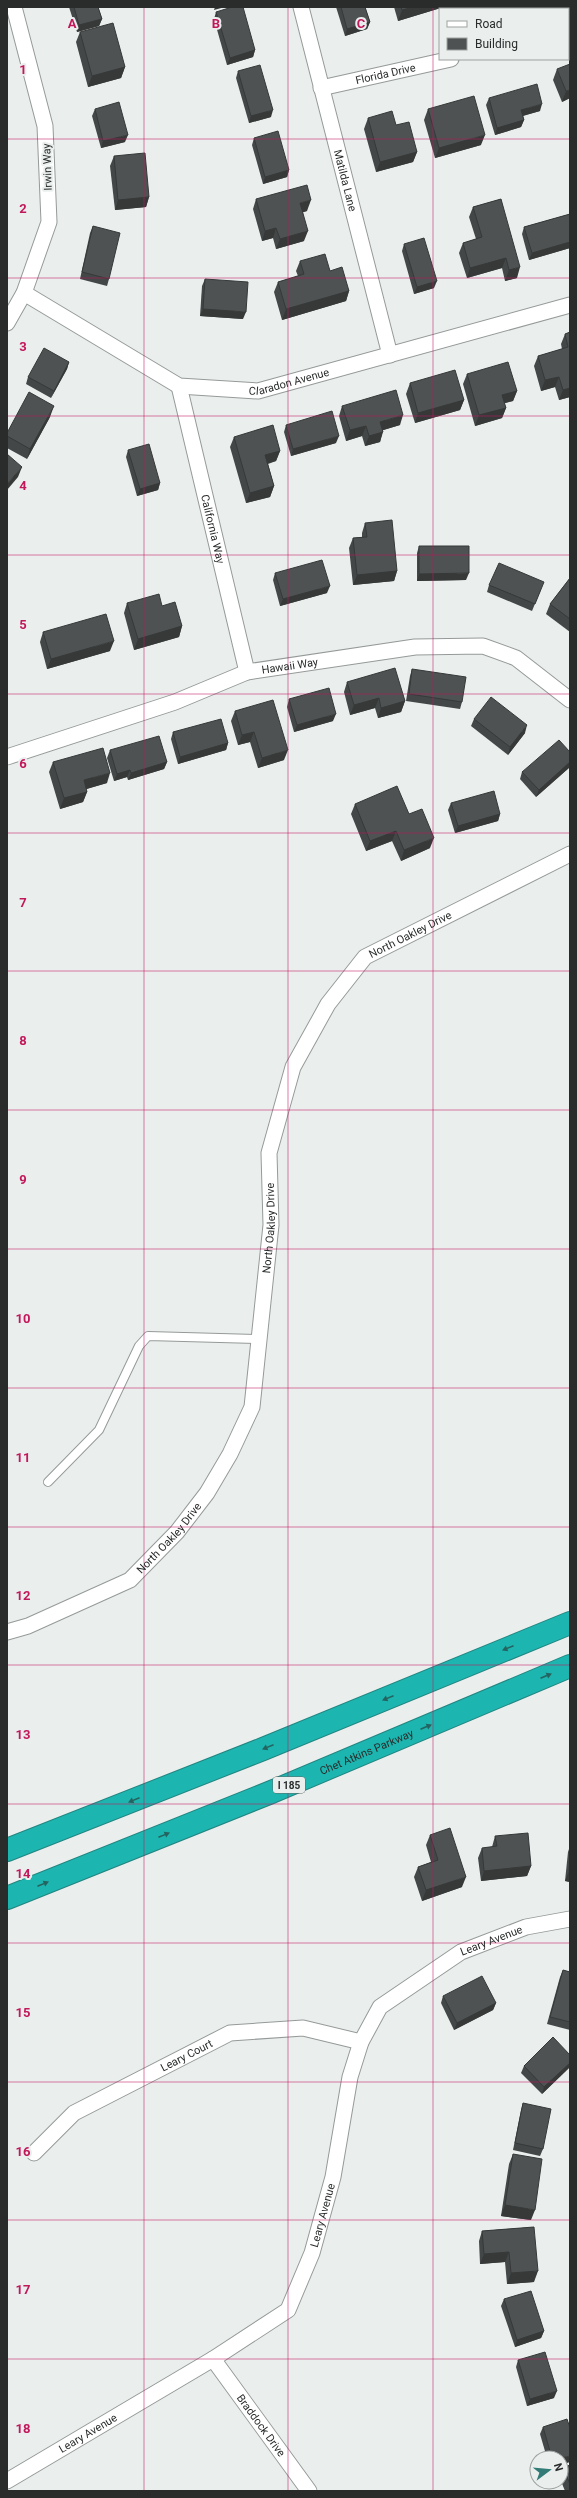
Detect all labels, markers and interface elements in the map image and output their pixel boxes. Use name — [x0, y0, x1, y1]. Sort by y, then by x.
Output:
legend — [439, 8, 569, 60]
text: A — [68, 16, 77, 31]
text: B — [212, 16, 220, 31]
text: C — [357, 16, 366, 31]
text: Road — [475, 17, 503, 31]
text: Building — [475, 37, 518, 51]
street label: Florida Drive — [354, 61, 417, 87]
text: 1 — [19, 62, 27, 77]
street label: Irwin Way — [40, 142, 55, 191]
street label: Matilda Lane — [331, 148, 359, 213]
text: 2 — [19, 201, 27, 216]
text: 3 — [19, 339, 27, 354]
street label: Claradon Avenue — [248, 366, 331, 398]
text: 4 — [19, 478, 27, 493]
street label: California Way — [198, 493, 227, 566]
text: 5 — [19, 617, 27, 632]
street label: Hawaii Way — [261, 655, 320, 677]
text: 6 — [19, 756, 27, 771]
text: 7 — [19, 895, 27, 910]
street label: North Oakley Drive — [367, 908, 454, 961]
text: 8 — [19, 1033, 27, 1048]
text: 9 — [19, 1172, 27, 1187]
street label: North Oakley Drive — [260, 1183, 278, 1274]
text: 10 — [16, 1311, 30, 1326]
text: 11 — [16, 1450, 30, 1465]
street label: North Oakley Drive — [134, 1500, 204, 1576]
text: 12 — [16, 1588, 30, 1603]
one-way arrow — [502, 1646, 514, 1652]
one-way arrow — [540, 1673, 552, 1679]
one-way arrow — [381, 1695, 393, 1701]
one-way arrow — [421, 1723, 433, 1729]
text: 13 — [16, 1727, 30, 1742]
street label: Chet Atkins Parkway — [318, 1727, 416, 1778]
one-way arrow — [261, 1745, 273, 1751]
road number: I 185 — [273, 1777, 305, 1793]
one-way arrow — [127, 1798, 139, 1804]
one-way arrow — [158, 1832, 170, 1838]
text: 14 — [16, 1866, 31, 1881]
one-way arrow — [38, 1880, 50, 1886]
street label: Leary Avenue — [459, 1923, 525, 1959]
text: 15 — [16, 2005, 30, 2020]
street label: Leary Court — [159, 2037, 215, 2074]
text: 16 — [16, 2144, 31, 2159]
street label: Leary Avenue — [308, 2182, 338, 2249]
text: 17 — [16, 2282, 30, 2297]
street label: Braddock Drive — [234, 2392, 288, 2459]
street label: Leary Avenue — [57, 2411, 120, 2456]
text: 18 — [16, 2421, 30, 2436]
north arrow — [529, 2450, 569, 2490]
text: N — [551, 2462, 566, 2473]

